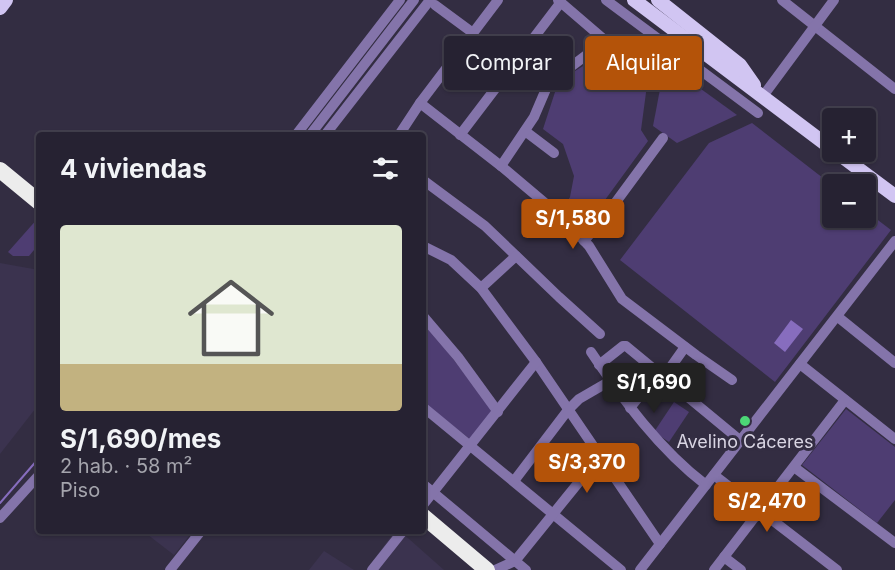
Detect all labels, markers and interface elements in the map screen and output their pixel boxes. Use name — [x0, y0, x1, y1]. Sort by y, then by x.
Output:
chip: Comprar — [444, 36, 573, 90]
chip: Alquilar — [585, 36, 702, 90]
map controls — [822, 108, 876, 228]
button: + — [822, 108, 876, 162]
icon: filters — [369, 152, 402, 185]
text: 4 viviendas — [60, 153, 207, 184]
button: − — [822, 174, 876, 228]
pin: S/1,580 — [518, 199, 628, 250]
text: S/1,580 — [535, 206, 611, 230]
icon: home — [177, 264, 285, 372]
pin: S/1,690 — [599, 363, 709, 414]
text: S/1,690 — [616, 370, 692, 394]
marker: Avelino Cáceres — [738, 414, 752, 428]
text: S/1,690/mes — [60, 423, 221, 454]
place label: Avelino Cáceres — [676, 431, 814, 452]
pin: S/3,370 — [532, 443, 642, 494]
text: S/3,370 — [548, 450, 626, 474]
text: 2 hab. · 58 m² — [60, 454, 192, 478]
text: Piso — [60, 478, 100, 502]
pin: S/2,470 — [712, 482, 822, 533]
text: S/2,470 — [728, 489, 806, 513]

